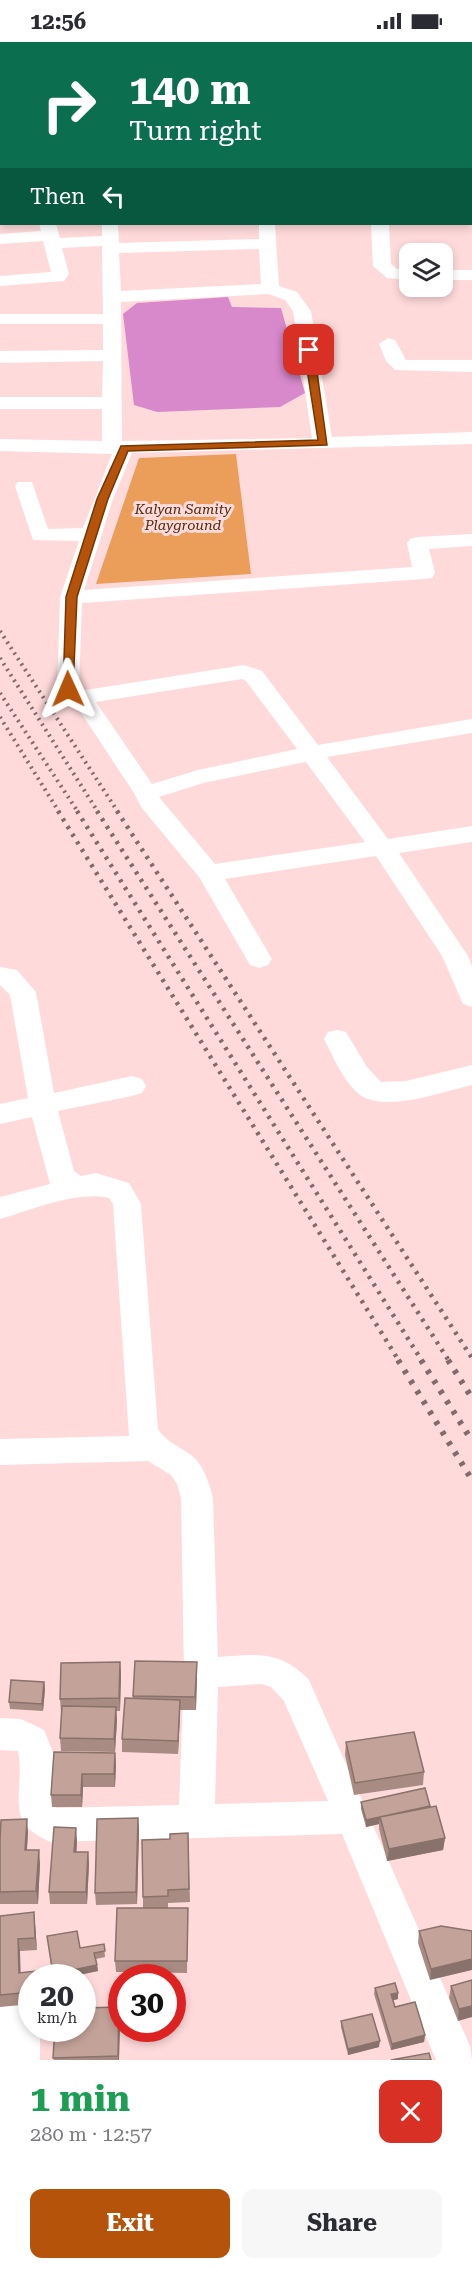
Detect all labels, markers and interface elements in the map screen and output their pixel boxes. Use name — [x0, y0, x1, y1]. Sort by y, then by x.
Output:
text: 12:56 — [30, 9, 86, 34]
text: 140 m — [129, 65, 251, 114]
icon: right — [30, 66, 108, 144]
text: Turn right — [129, 115, 262, 147]
icon: left — [97, 180, 130, 213]
text: Then — [30, 184, 85, 209]
map controls — [399, 243, 453, 297]
button: layers — [399, 243, 453, 297]
pin — [283, 324, 334, 375]
icon: arrive — [292, 333, 325, 366]
park label: Kalyan Samity Playground — [134, 501, 232, 533]
position arrow — [36, 657, 100, 721]
speed limit sign: 30 — [108, 1964, 186, 2042]
text: 20 — [40, 1978, 74, 2013]
text: km/h — [37, 2009, 77, 2027]
text: 1 min — [30, 2078, 130, 2120]
button: close — [379, 2080, 442, 2143]
text: 280 m · 12:57 — [30, 2122, 152, 2146]
button: Exit — [30, 2189, 230, 2258]
button: Share — [242, 2189, 442, 2258]

